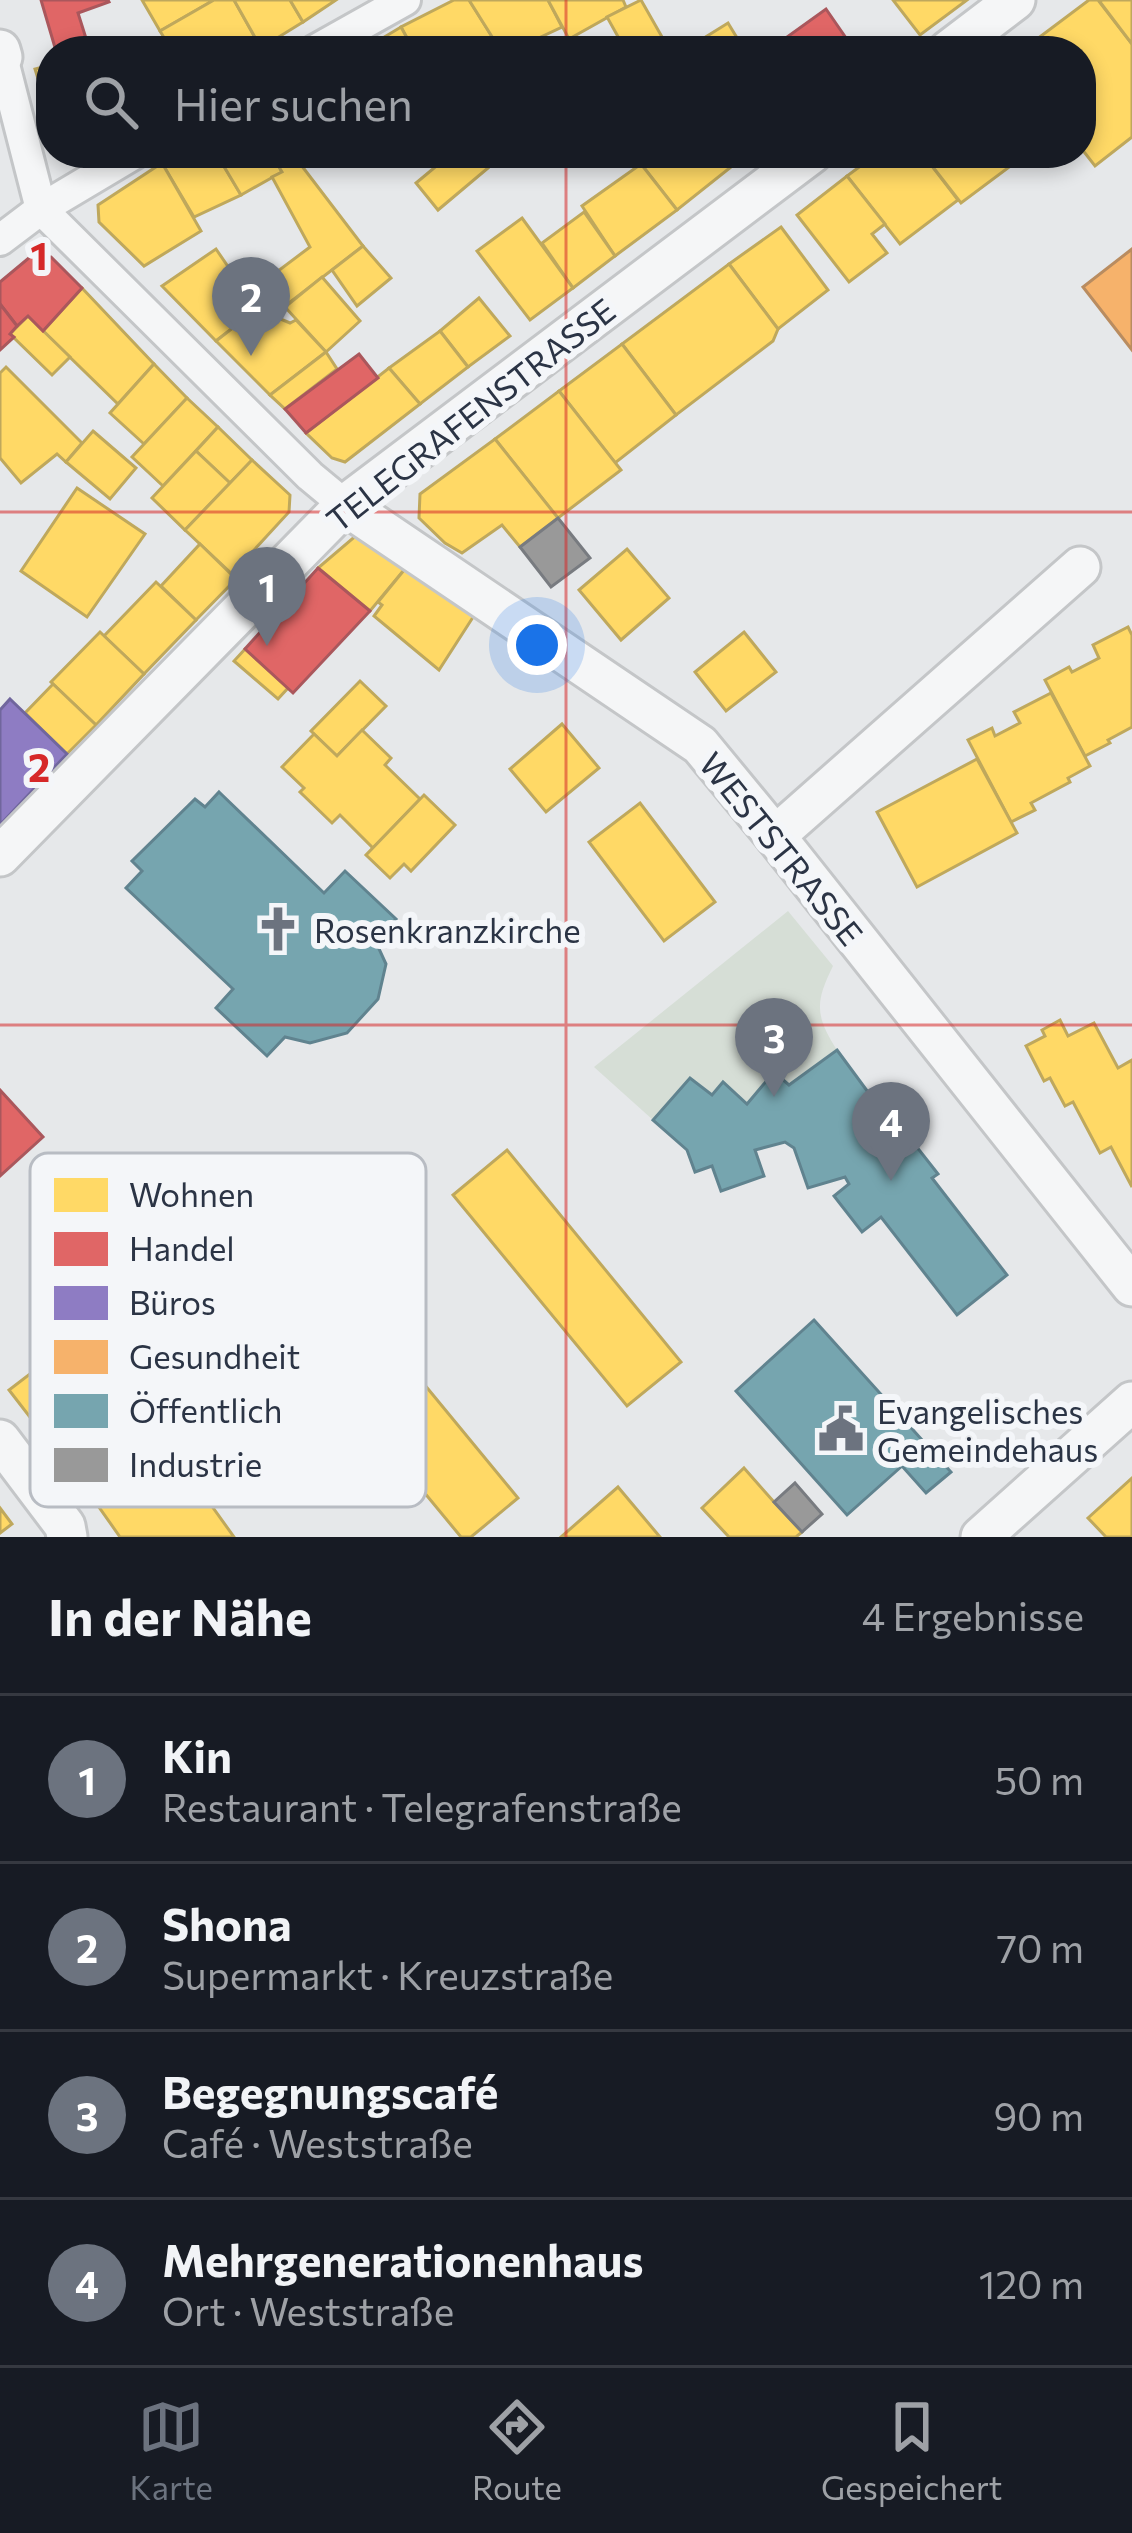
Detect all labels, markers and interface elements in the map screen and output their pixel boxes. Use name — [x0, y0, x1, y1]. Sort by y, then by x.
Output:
search box — [36, 36, 1096, 168]
icon: search — [78, 69, 144, 135]
text: Hier suchen — [174, 75, 413, 130]
text: 1 — [30, 230, 48, 278]
pin: 2 — [212, 257, 290, 356]
street label: TELEGRAFENSTRASSE — [318, 289, 622, 539]
pin: 1 — [228, 547, 306, 646]
your location — [507, 615, 567, 675]
text: 2 — [28, 742, 50, 790]
street label: WESTSTRASSE — [692, 743, 872, 953]
church icon: Rosenkranzkirche — [253, 904, 303, 954]
place label: Rosenkranzkirche — [314, 909, 581, 950]
pin: 3 — [735, 998, 813, 1097]
pin: 4 — [852, 1082, 930, 1181]
legend — [30, 1153, 426, 1507]
text: Wohnen — [129, 1173, 254, 1214]
text: Handel — [129, 1227, 235, 1268]
text: Büros — [129, 1281, 216, 1322]
text: Gesundheit — [129, 1335, 300, 1376]
text: Öffentlich — [129, 1389, 282, 1430]
place label: Evangelisches Gemeindehaus — [877, 1390, 1098, 1469]
public building icon: Evangelisches Gemeindehaus — [816, 1404, 866, 1454]
text: Industrie — [129, 1443, 262, 1484]
text: In der Nähe — [48, 1584, 312, 1647]
text: 4 Ergebnisse — [862, 1591, 1084, 1639]
text: Kin — [162, 1727, 232, 1782]
text: 1 — [78, 1755, 96, 1803]
text: 50 m — [995, 1755, 1084, 1803]
text: Restaurant · Telegrafenstraße — [162, 1782, 682, 1830]
text: Shona — [162, 1895, 292, 1950]
text: 2 — [76, 1923, 98, 1971]
text: 70 m — [997, 1923, 1084, 1971]
text: Supermarkt · Kreuzstraße — [162, 1950, 613, 1998]
text: Begegnungscafé — [162, 2063, 499, 2118]
text: 3 — [76, 2091, 98, 2139]
text: 90 m — [993, 2091, 1084, 2139]
text: Café · Weststraße — [162, 2118, 473, 2166]
text: Mehrgenerationenhaus — [162, 2231, 643, 2286]
text: 4 — [75, 2259, 99, 2307]
text: 120 m — [979, 2259, 1084, 2307]
text: Ort · Weststraße — [162, 2286, 454, 2334]
tab: Karte — [130, 2394, 213, 2507]
tab: Route — [472, 2394, 562, 2507]
tab: Gespeichert — [821, 2394, 1002, 2507]

